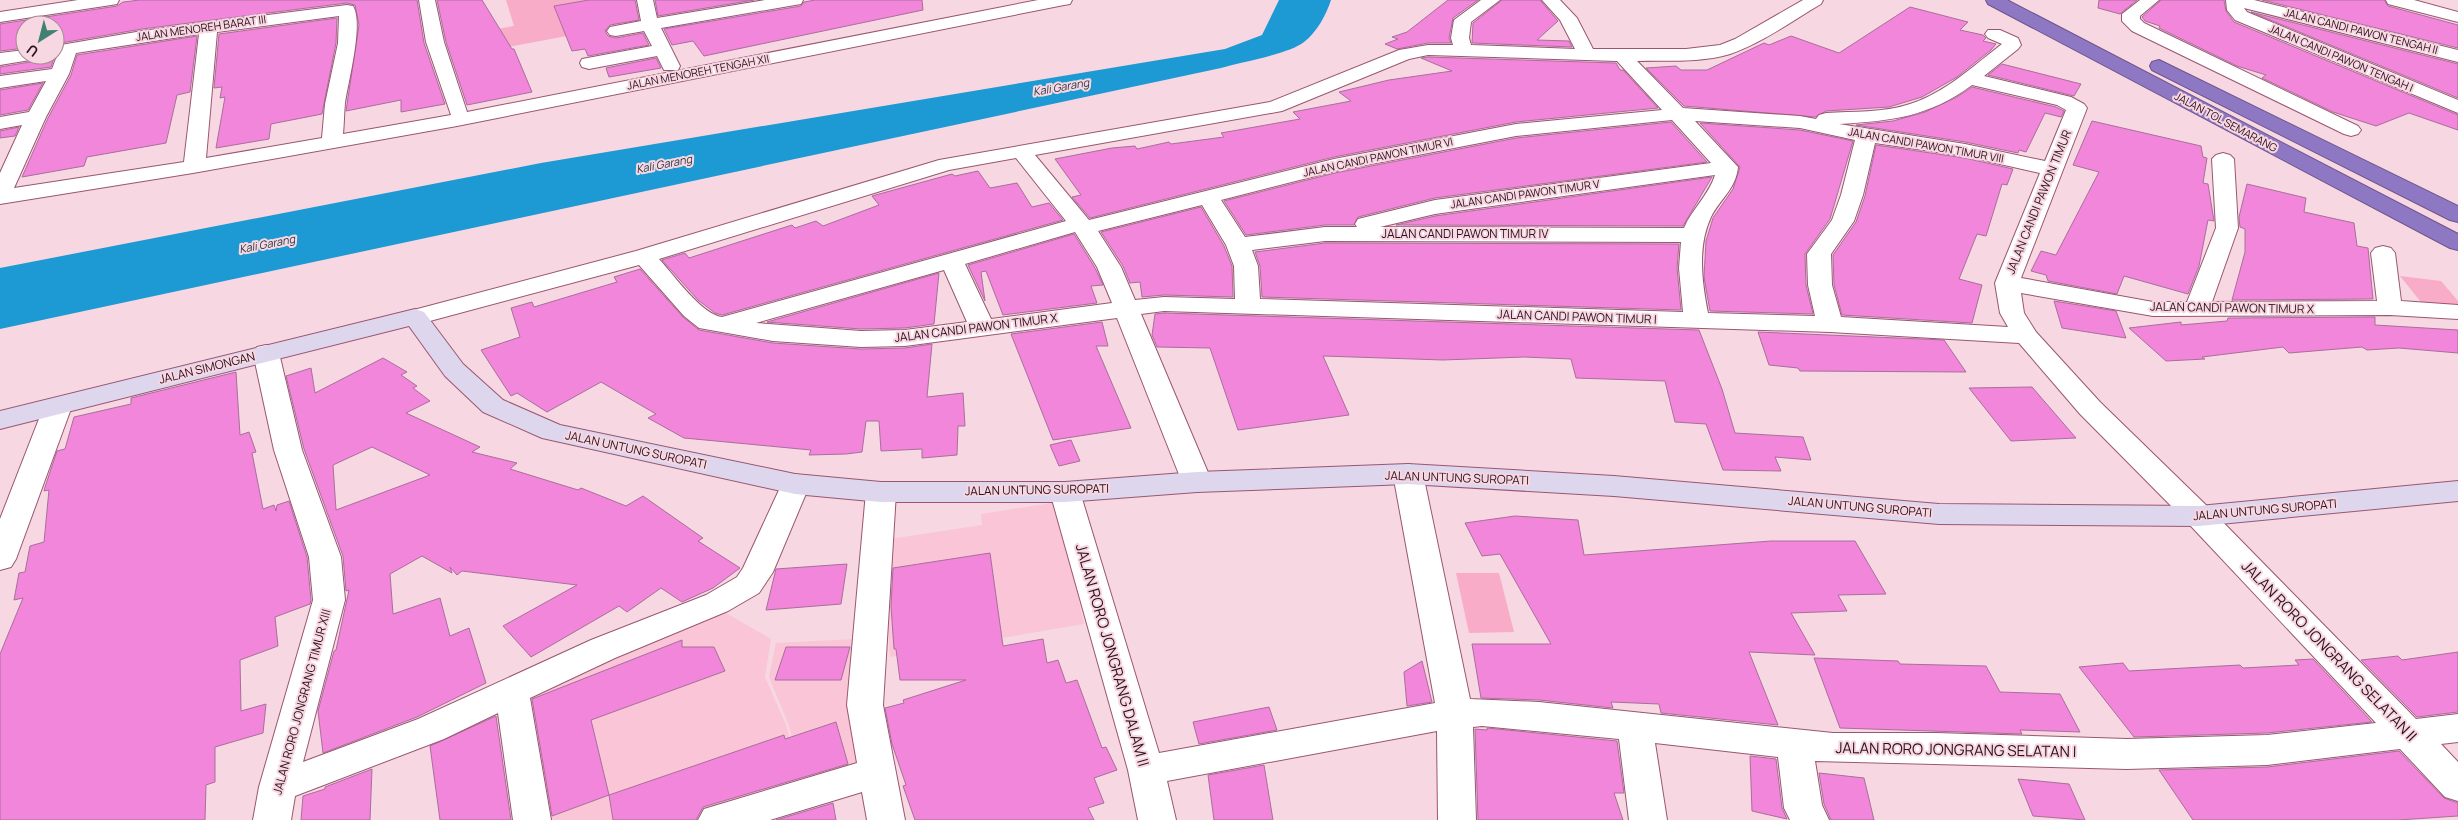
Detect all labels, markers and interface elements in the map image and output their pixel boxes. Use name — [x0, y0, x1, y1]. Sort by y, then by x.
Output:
street label: JALAN CANDI PAWON TENGAH II — [2283, 5, 2439, 57]
street label: JALAN MENOREH BARAT III — [135, 11, 267, 44]
north arrow — [15, 15, 65, 65]
street label: JALAN CANDI PAWON TENGAH I — [2267, 22, 2415, 94]
text: U — [22, 40, 42, 62]
street label: JALAN MENOREH TENGAH XII — [626, 50, 770, 93]
water label: Kali Garang — [1032, 74, 1092, 99]
street label: JALAN TOL SEMARANG — [2172, 88, 2280, 155]
street label: JALAN CANDI PAWON TIMUR VIII — [1847, 123, 2005, 166]
street label: JALAN CANDI PAWON TIMUR — [2002, 127, 2076, 277]
street label: JALAN CANDI PAWON TIMUR VI — [1302, 133, 1454, 180]
water label: Kali Garang — [635, 150, 695, 176]
street label: JALAN CANDI PAWON TIMUR V — [1449, 176, 1601, 211]
street label: JALAN CANDI PAWON TIMUR IV — [1382, 225, 1549, 242]
water label: Kali Garang — [238, 230, 298, 256]
street label: JALAN CANDI PAWON TIMUR X — [2150, 298, 2315, 317]
street label: JALAN CANDI PAWON TIMUR I — [1497, 305, 1657, 328]
street label: JALAN CANDI PAWON TIMUR X — [893, 309, 1059, 346]
street label: JALAN SIMONGAN — [157, 347, 257, 388]
street label: JALAN UNTUNG SUROPATI — [564, 426, 708, 473]
street label: JALAN UNTUNG SUROPATI — [1385, 466, 1529, 489]
street label: JALAN UNTUNG SUROPATI — [965, 480, 1109, 499]
street label: JALAN UNTUNG SUROPATI — [1788, 492, 1933, 521]
street label: JALAN UNTUNG SUROPATI — [2192, 495, 2337, 524]
street label: JALAN RORO JONGRANG DALAM II — [1071, 541, 1154, 769]
street label: JALAN RORO JONGRANG SELATAN II — [2237, 556, 2422, 746]
street label: JALAN RORO JONGRANG TIMUR XIII — [269, 607, 335, 797]
street label: JALAN RORO JONGRANG SELATAN I — [1836, 737, 2076, 762]

